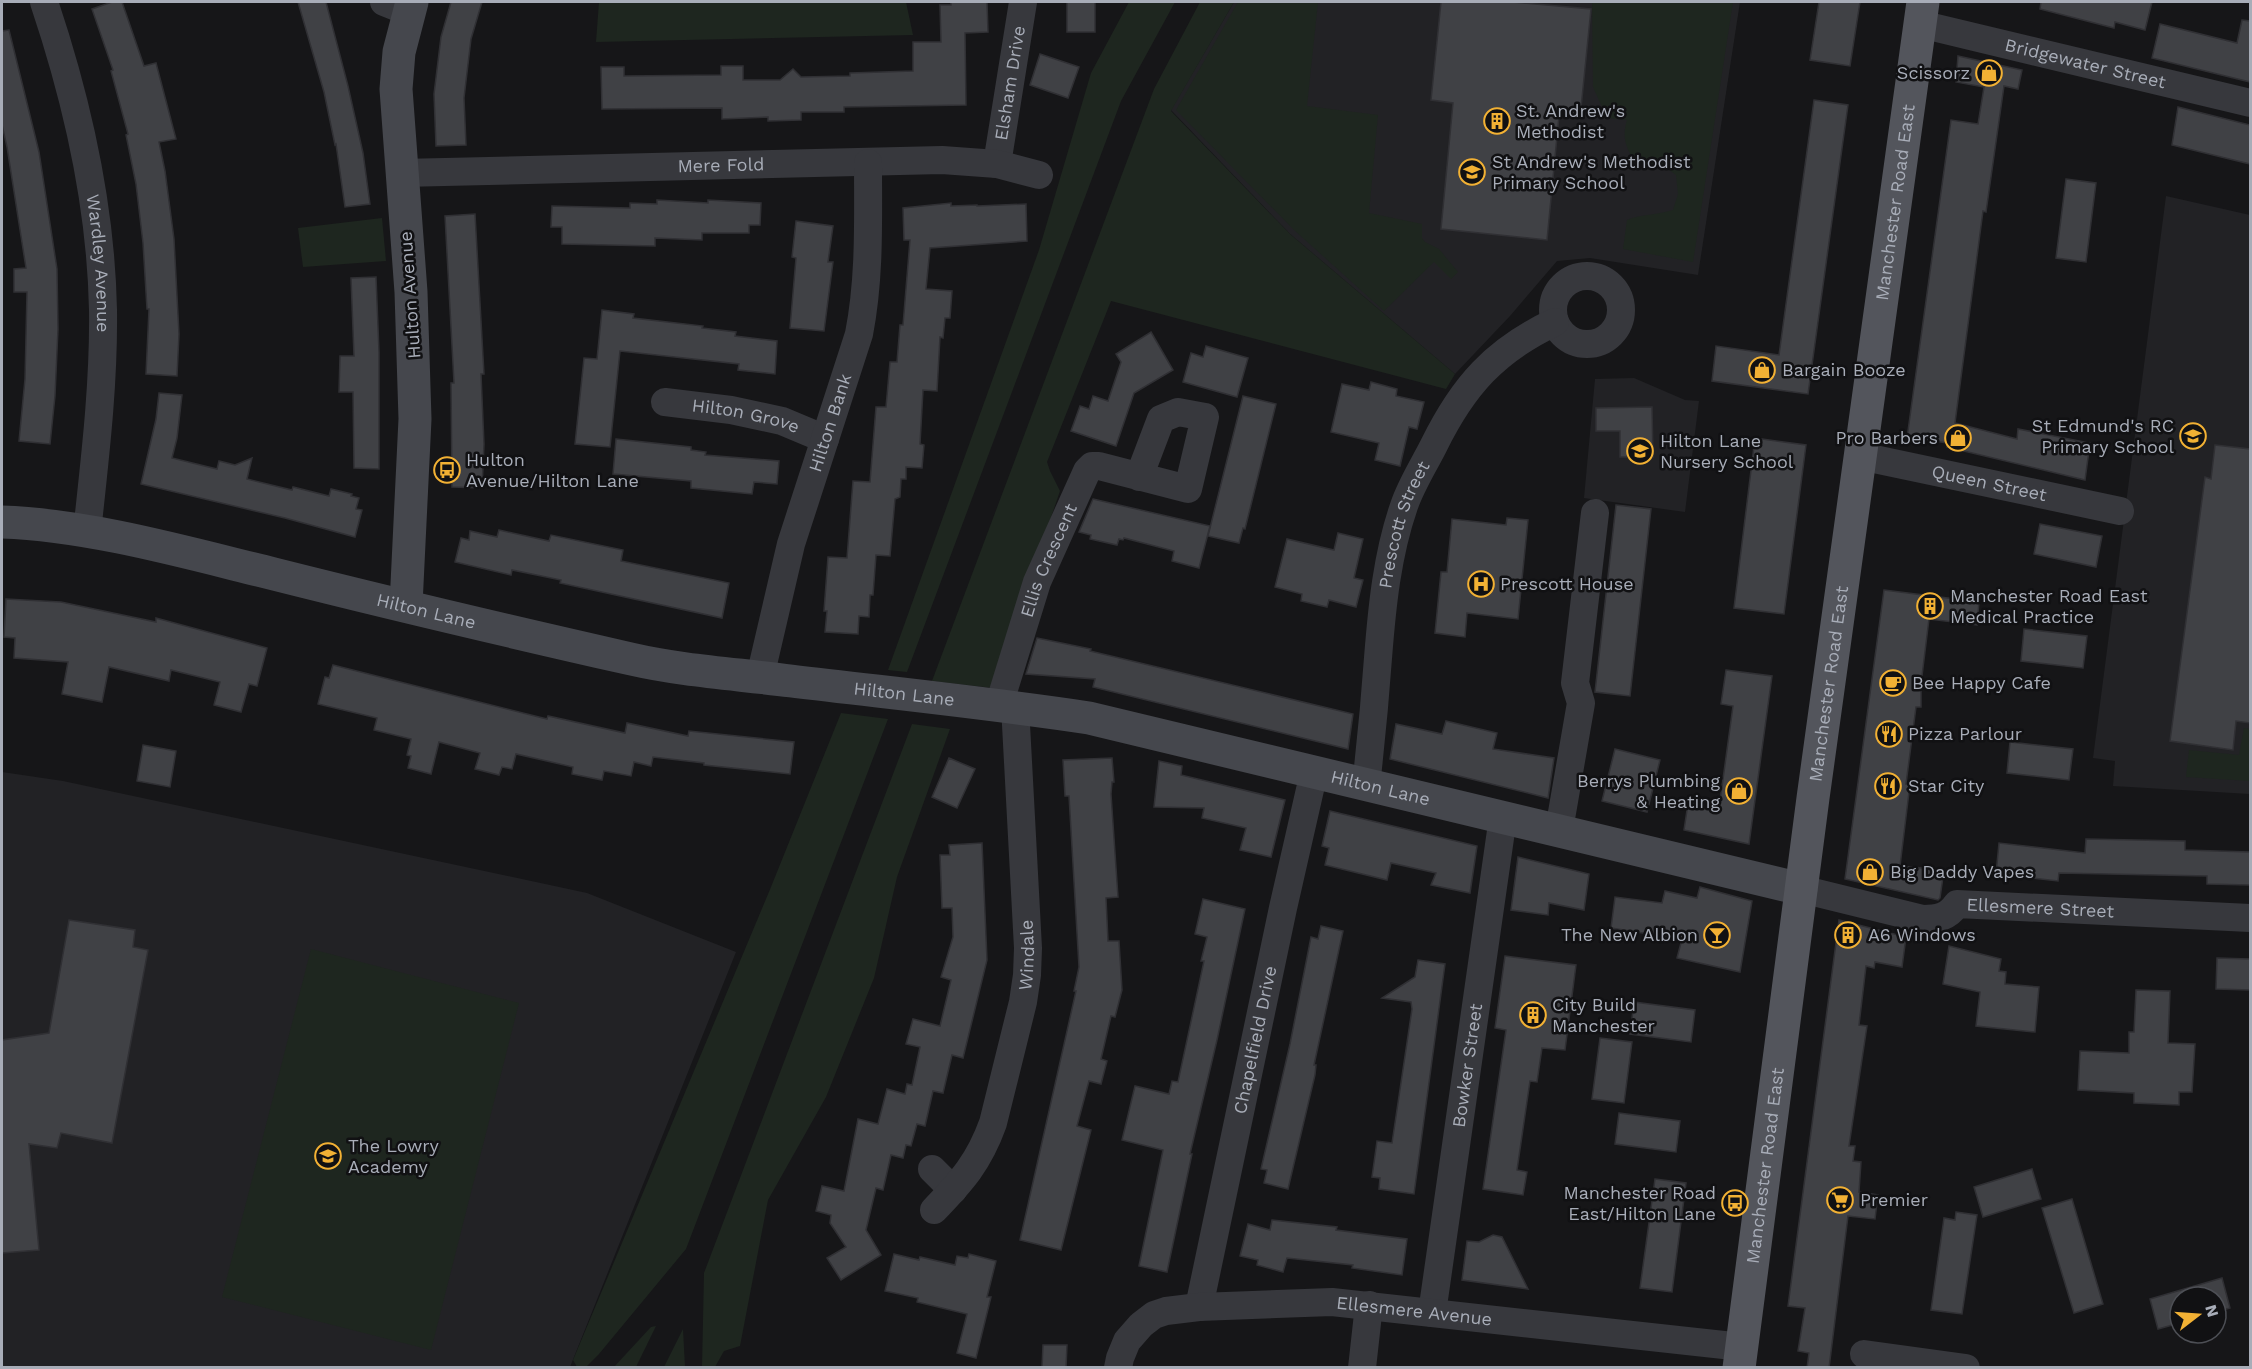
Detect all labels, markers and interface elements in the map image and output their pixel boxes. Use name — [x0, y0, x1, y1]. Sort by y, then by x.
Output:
street label: Elsham Drive — [990, 24, 1029, 142]
street label: Bridgewater Street — [2003, 34, 2169, 93]
shop icon: Scissorz — [1974, 58, 2004, 88]
place label: Scissorz — [1897, 62, 1970, 83]
place label: St. Andrew's Methodist — [1516, 100, 1625, 142]
street label: Manchester Road East — [1871, 103, 1919, 302]
building icon: St. Andrew's Methodist — [1482, 106, 1512, 136]
place label: St Andrew's Methodist Primary School — [1492, 151, 1691, 193]
street label: Mere Fold — [677, 153, 765, 176]
school or university icon: St Andrew's Methodist Primary School — [1457, 157, 1487, 187]
street label: Wardley Avenue — [83, 193, 114, 333]
street label: Hulton Avenue — [395, 231, 424, 360]
shop icon: Bargain Booze — [1747, 355, 1777, 385]
place label: Bargain Booze — [1782, 359, 1906, 380]
street label: Hilton Bank — [804, 371, 856, 474]
street label: Hilton Grove — [691, 394, 803, 437]
place label: St Edmund's RC Primary School — [2032, 415, 2174, 457]
school or university icon: St Edmund's RC Primary School — [2178, 421, 2208, 451]
shop icon: Pro Barbers — [1943, 423, 1973, 453]
place label: Pro Barbers — [1836, 427, 1938, 448]
place label: Hilton Lane Nursery School — [1660, 430, 1794, 472]
school or university icon: Hilton Lane Nursery School — [1625, 436, 1655, 466]
place label: Hulton Avenue/Hilton Lane — [466, 449, 639, 491]
bus stop icon: Hulton Avenue/Hilton Lane — [432, 455, 462, 485]
street label: Prescott Street — [1374, 457, 1434, 590]
street label: Queen Street — [1930, 460, 2049, 505]
street label: Ellis Crescent — [1016, 500, 1081, 620]
hospital icon: Prescott House — [1466, 569, 1496, 599]
place label: Prescott House — [1500, 573, 1634, 594]
street label: Manchester Road East — [1804, 584, 1852, 783]
place label: Manchester Road East Medical Practice — [1950, 585, 2148, 627]
street label: Hilton Lane — [375, 589, 478, 633]
building icon: Manchester Road East Medical Practice — [1915, 591, 1945, 621]
cafe icon: Bee Happy Cafe — [1878, 668, 1908, 698]
place label: Bee Happy Cafe — [1912, 672, 2051, 693]
street label: Hilton Lane — [853, 677, 956, 710]
restaurant icon: Pizza Parlour — [1874, 719, 1904, 749]
place label: Pizza Parlour — [1908, 723, 2022, 744]
street label: Hilton Lane — [1329, 765, 1432, 810]
place label: Berrys Plumbing & Heating — [1577, 770, 1720, 812]
restaurant icon: Star City — [1873, 771, 1903, 801]
place label: Star City — [1908, 775, 1985, 796]
shop icon: Berrys Plumbing & Heating — [1724, 776, 1754, 806]
shop icon: Big Daddy Vapes — [1855, 857, 1885, 887]
place label: Big Daddy Vapes — [1890, 861, 2034, 882]
street label: Ellesmere Street — [1966, 893, 2115, 922]
street label: Windale — [1014, 919, 1038, 992]
bar icon: The New Albion — [1702, 920, 1732, 950]
building icon: A6 Windows — [1833, 920, 1863, 950]
place label: The New Albion — [1561, 924, 1698, 945]
place label: A6 Windows — [1868, 924, 1976, 945]
street label: Chapelfield Drive — [1229, 964, 1281, 1116]
place label: City Build Manchester — [1552, 994, 1655, 1036]
building icon: City Build Manchester — [1518, 1000, 1548, 1030]
street label: Bowker Street — [1448, 1002, 1486, 1129]
street label: Manchester Road East — [1742, 1066, 1788, 1265]
place label: The Lowry Academy — [348, 1135, 440, 1177]
school or university icon: The Lowry Academy — [313, 1141, 343, 1171]
place label: Manchester Road East/Hilton Lane — [1563, 1182, 1716, 1224]
supermarket icon: Premier — [1825, 1185, 1855, 1215]
bus stop icon: Manchester Road East/Hilton Lane — [1720, 1188, 1750, 1218]
place label: Premier — [1860, 1189, 1928, 1210]
north arrow — [2168, 1285, 2228, 1345]
street label: Ellesmere Avenue — [1335, 1292, 1493, 1330]
text: N — [2201, 1302, 2223, 1319]

